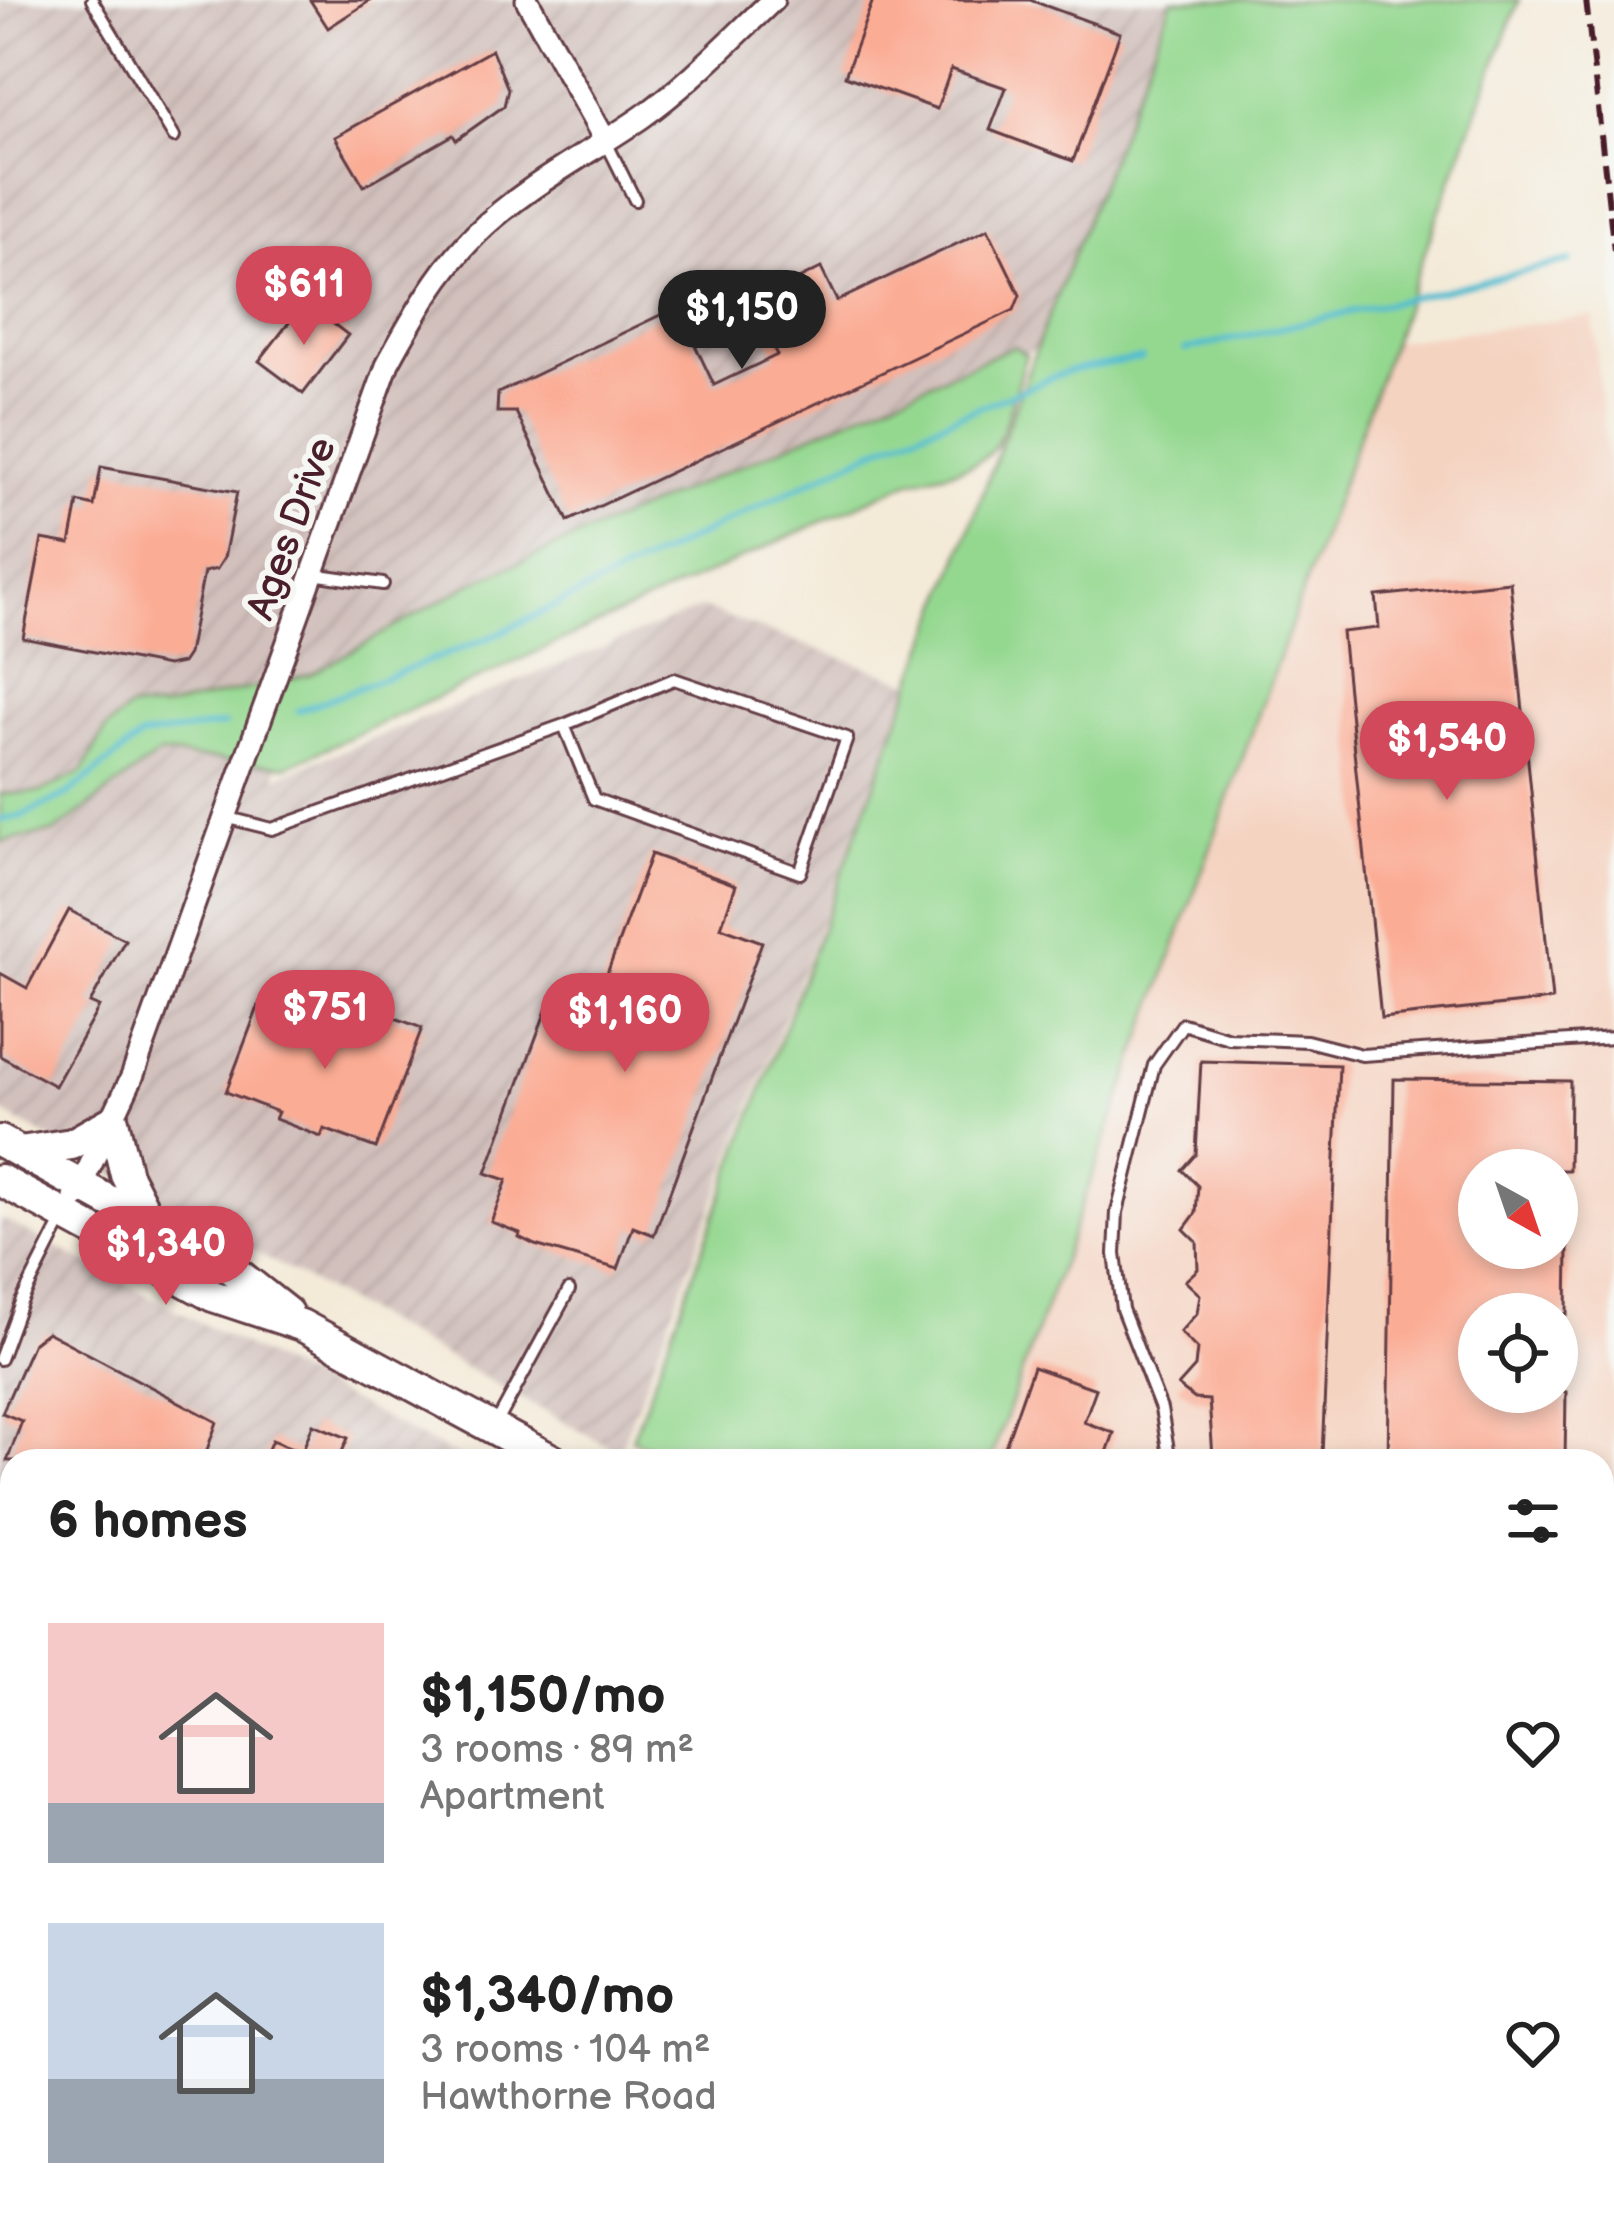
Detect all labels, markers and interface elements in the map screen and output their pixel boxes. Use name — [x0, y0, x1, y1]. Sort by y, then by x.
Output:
pin: $611 — [233, 246, 375, 348]
text: $611 — [263, 261, 345, 308]
pin: $1,150 — [644, 270, 840, 372]
text: $1,150 — [685, 285, 799, 332]
street label: Ages Drive — [238, 431, 347, 626]
pin: $1,540 — [1349, 701, 1545, 803]
text: $1,540 — [1387, 716, 1507, 763]
pin: $751 — [254, 970, 396, 1072]
pin: $1,160 — [527, 973, 723, 1075]
text: $751 — [282, 985, 368, 1032]
text: $1,160 — [567, 988, 683, 1035]
north arrow — [1458, 1149, 1578, 1269]
map controls — [1458, 1149, 1578, 1413]
pin: $1,340 — [68, 1206, 264, 1308]
text: $1,340 — [106, 1221, 226, 1268]
button: locate — [1458, 1293, 1578, 1413]
icon: filters — [1500, 1488, 1566, 1554]
text: 6 homes — [48, 1491, 248, 1552]
text: $1,150/mo — [420, 1666, 666, 1727]
icon: home — [144, 1671, 288, 1815]
icon: heart — [1500, 1710, 1566, 1776]
text: 3 rooms · 89 m² — [420, 1727, 694, 1774]
text: Apartment — [420, 1774, 604, 1821]
text: $1,340/mo — [420, 1966, 674, 2027]
icon: home — [144, 1971, 288, 2115]
icon: heart — [1500, 2010, 1566, 2076]
text: 3 rooms · 104 m² — [420, 2027, 711, 2074]
text: Hawthorne Road — [420, 2074, 717, 2121]

